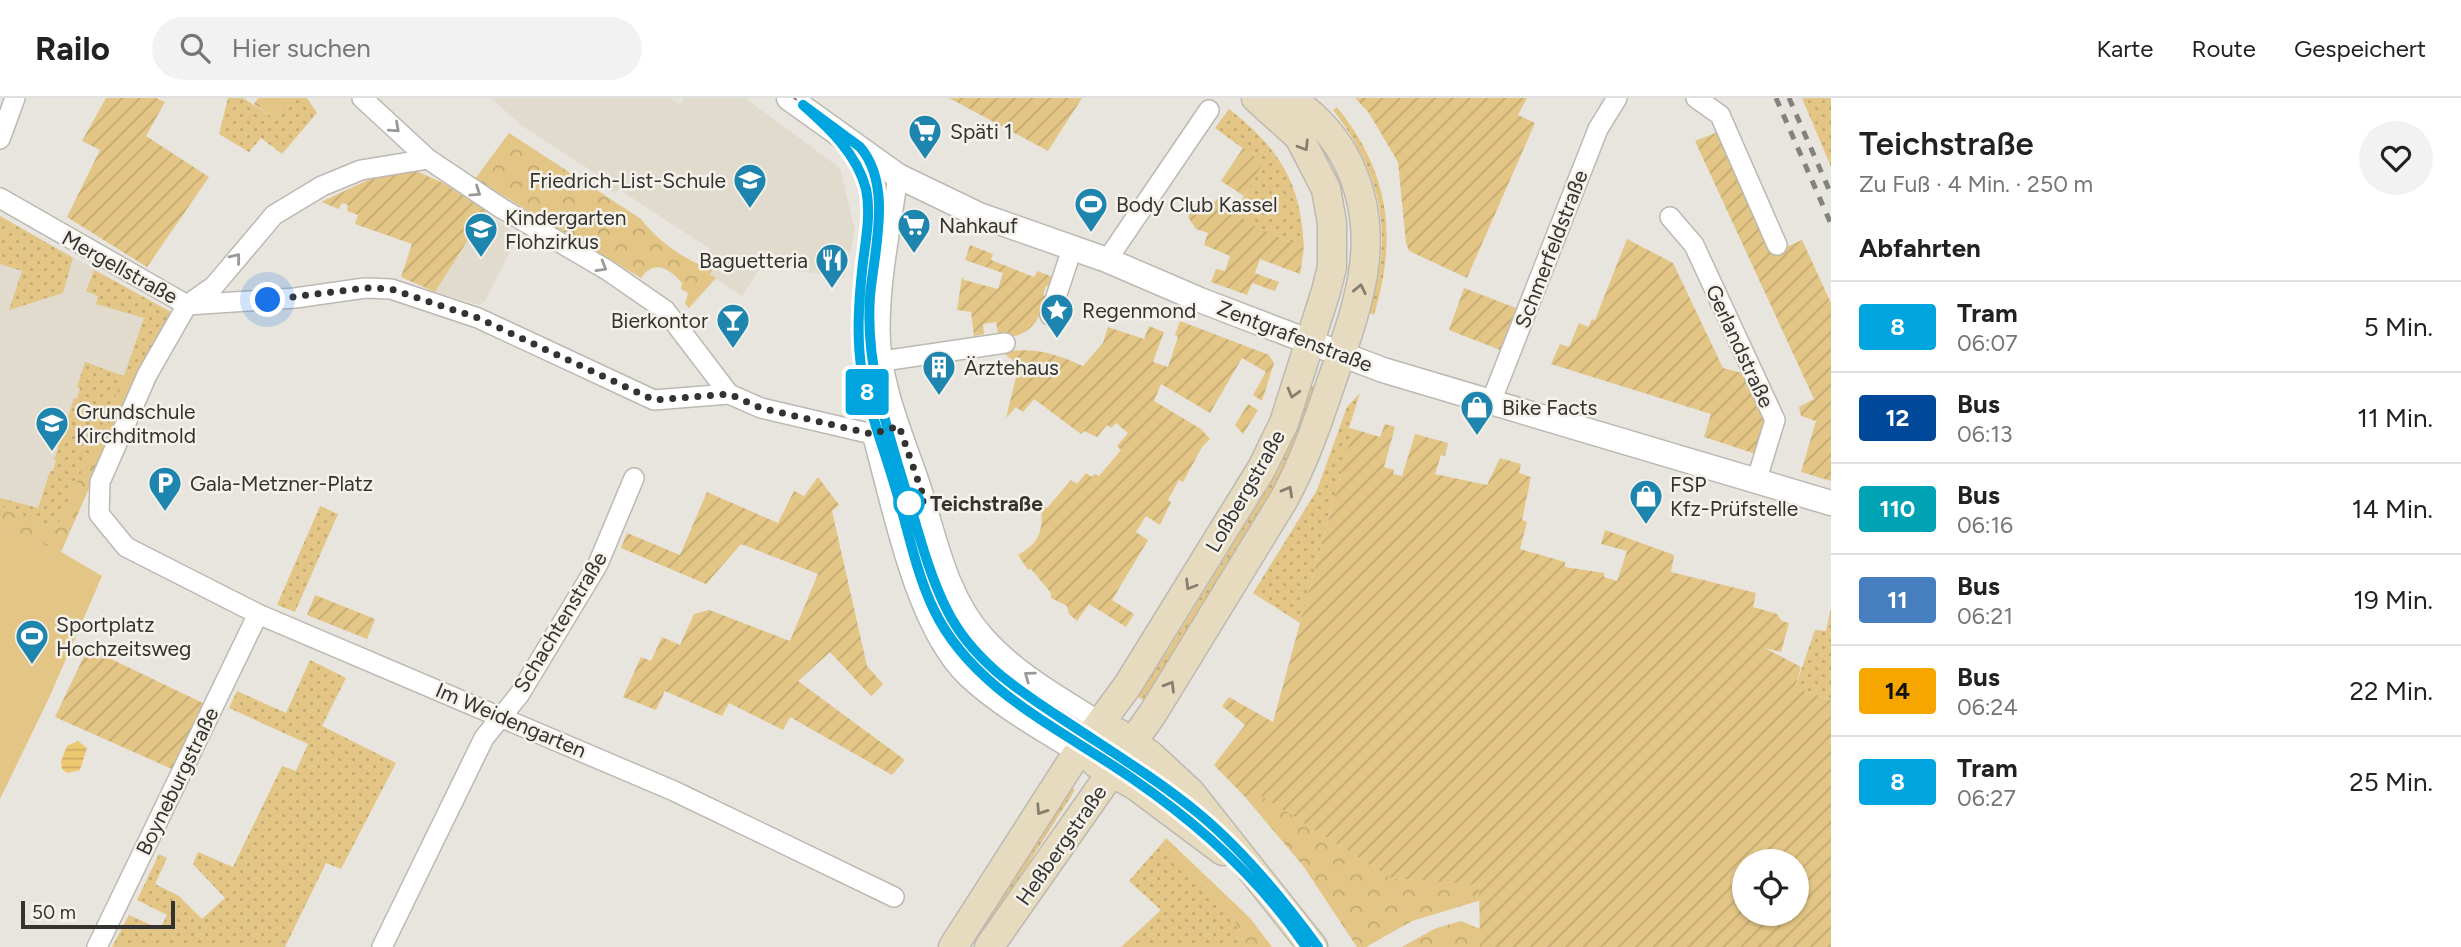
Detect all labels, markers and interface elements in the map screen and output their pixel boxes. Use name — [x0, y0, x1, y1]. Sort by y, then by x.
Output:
search box — [152, 17, 642, 80]
text: Railo — [35, 29, 110, 68]
icon: search — [176, 29, 214, 67]
text: Hier suchen — [232, 32, 371, 64]
text: Karte — [2097, 34, 2153, 63]
text: Route — [2191, 34, 2256, 63]
text: Gespeichert — [2294, 34, 2426, 63]
supermarket icon: Späti 1 — [906, 112, 944, 161]
place label: Späti 1 — [950, 119, 1013, 144]
one-way arrow — [387, 120, 400, 132]
button: heart — [2359, 121, 2433, 195]
text: Teichstraße — [1859, 124, 2034, 163]
one-way arrow — [1295, 138, 1308, 151]
school or university icon: Friedrich-List-Schule — [731, 161, 769, 210]
street label: Schmerfeldstraße — [1509, 166, 1593, 332]
place label: Friedrich-List-Schule — [529, 168, 726, 193]
text: Zu Fuß · 4 Min. · 250 m — [1859, 170, 2093, 198]
one-way arrow — [468, 183, 481, 196]
sports icon: Body Club Kassel — [1072, 185, 1110, 234]
place label: Body Club Kassel — [1116, 192, 1278, 217]
place label: Kindergarten Flohzirkus — [505, 205, 626, 254]
supermarket icon: Nahkauf — [895, 206, 933, 255]
school or university icon: Kindergarten Flohzirkus — [462, 210, 500, 259]
place label: Nahkauf — [939, 213, 1018, 238]
street label: Mergellstraße — [58, 225, 182, 309]
text: Abfahrten — [1859, 232, 1981, 264]
restaurant icon: Baguetteria — [813, 241, 851, 290]
place label: Baguetteria — [699, 248, 808, 273]
one-way arrow — [228, 254, 241, 266]
one-way arrow — [594, 259, 607, 272]
street label: Gerlandstraße — [1701, 281, 1779, 411]
your location — [250, 282, 285, 317]
one-way arrow — [1352, 283, 1366, 295]
place icon: Regenmond — [1038, 291, 1076, 340]
street label: Zentgrafenstraße — [1214, 295, 1376, 377]
text: Tram — [1957, 297, 2018, 329]
place label: Regenmond — [1082, 298, 1196, 323]
bar icon: Bierkontor — [714, 301, 752, 350]
place label: Bierkontor — [611, 308, 708, 333]
text: 5 Min. — [2364, 311, 2433, 343]
text: 8 — [1890, 312, 1905, 341]
text: 06:07 — [1957, 329, 2018, 357]
building icon: Ärztehaus — [920, 348, 958, 397]
place label: Ärztehaus — [964, 355, 1059, 380]
line badge: 8 — [844, 369, 890, 415]
text: 8 — [860, 377, 874, 406]
one-way arrow — [1287, 386, 1302, 398]
shop icon: Bike Facts — [1458, 388, 1496, 437]
text: Bus — [1957, 388, 2000, 420]
place label: Bike Facts — [1502, 395, 1597, 420]
place label: Grundschule Kirchditmold — [76, 399, 196, 448]
text: 11 Min. — [2357, 402, 2433, 434]
text: 12 — [1885, 403, 1910, 432]
school or university icon: Grundschule Kirchditmold — [33, 404, 71, 453]
text: 06:13 — [1957, 420, 2013, 448]
street label: Loßbergstraße — [1200, 425, 1290, 557]
parking icon: Gala-Metzner-Platz — [146, 464, 184, 513]
place label: Gala-Metzner-Platz — [190, 471, 373, 496]
place label: FSP Kfz-Prüfstelle — [1670, 472, 1798, 521]
shop icon: FSP Kfz-Prüfstelle — [1627, 477, 1665, 526]
text: Bus — [1957, 479, 2000, 511]
one-way arrow — [1280, 486, 1293, 499]
marker: Teichstraße — [894, 488, 924, 518]
place label: Teichstraße — [930, 491, 1043, 516]
text: 14 Min. — [2352, 493, 2433, 525]
text: 110 — [1880, 494, 1915, 523]
text: 06:16 — [1957, 511, 2013, 539]
street label: Schachtenstraße — [508, 547, 612, 697]
text: Bus — [1957, 570, 2000, 602]
one-way arrow — [1186, 577, 1199, 590]
text: 19 Min. — [2353, 584, 2433, 616]
text: 11 — [1887, 585, 1908, 614]
text: 06:21 — [1957, 602, 2013, 630]
place label: Sportplatz Hochzeitsweg — [56, 612, 191, 661]
sports icon: Sportplatz Hochzeitsweg — [13, 617, 51, 666]
text: Bus — [1957, 661, 2000, 693]
one-way arrow — [1024, 672, 1037, 684]
text: 22 Min. — [2350, 675, 2433, 707]
text: 14 — [1885, 676, 1910, 705]
street label: Im Weidengarten — [432, 677, 590, 763]
one-way arrow — [1161, 680, 1174, 693]
text: 06:24 — [1957, 693, 2018, 721]
street label: Boyneburgstraße — [130, 703, 224, 859]
text: Tram — [1957, 752, 2018, 784]
text: 25 Min. — [2349, 766, 2433, 798]
text: 8 — [1890, 767, 1905, 796]
street label: Heßbergstraße — [1010, 780, 1112, 910]
text: 06:27 — [1957, 784, 2016, 812]
one-way arrow — [1037, 802, 1049, 815]
map controls — [1732, 849, 1809, 926]
button: locate — [1732, 849, 1809, 926]
scale bar — [21, 898, 175, 930]
text: 50 m — [32, 901, 76, 924]

